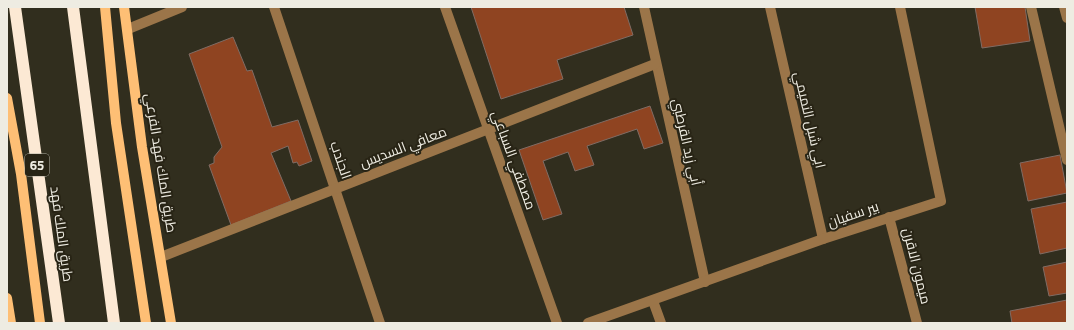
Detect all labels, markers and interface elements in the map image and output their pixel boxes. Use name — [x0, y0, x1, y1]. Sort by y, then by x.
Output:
street label: ابي شبل التميمي — [787, 69, 832, 171]
street label: طريق الملك فهد الفرعي — [138, 92, 183, 234]
street label: أبي زيد القرطبي — [665, 96, 708, 188]
street label: مصطفي السباعي — [485, 107, 542, 213]
street label: معافي السديس — [356, 120, 450, 175]
street label: الجندب — [325, 138, 358, 182]
road number: 65 — [25, 154, 49, 176]
street label: طريق الملك فهد — [45, 185, 80, 283]
street label: بير سفيان — [824, 195, 881, 232]
street label: ميمون الاقرن — [898, 226, 937, 306]

